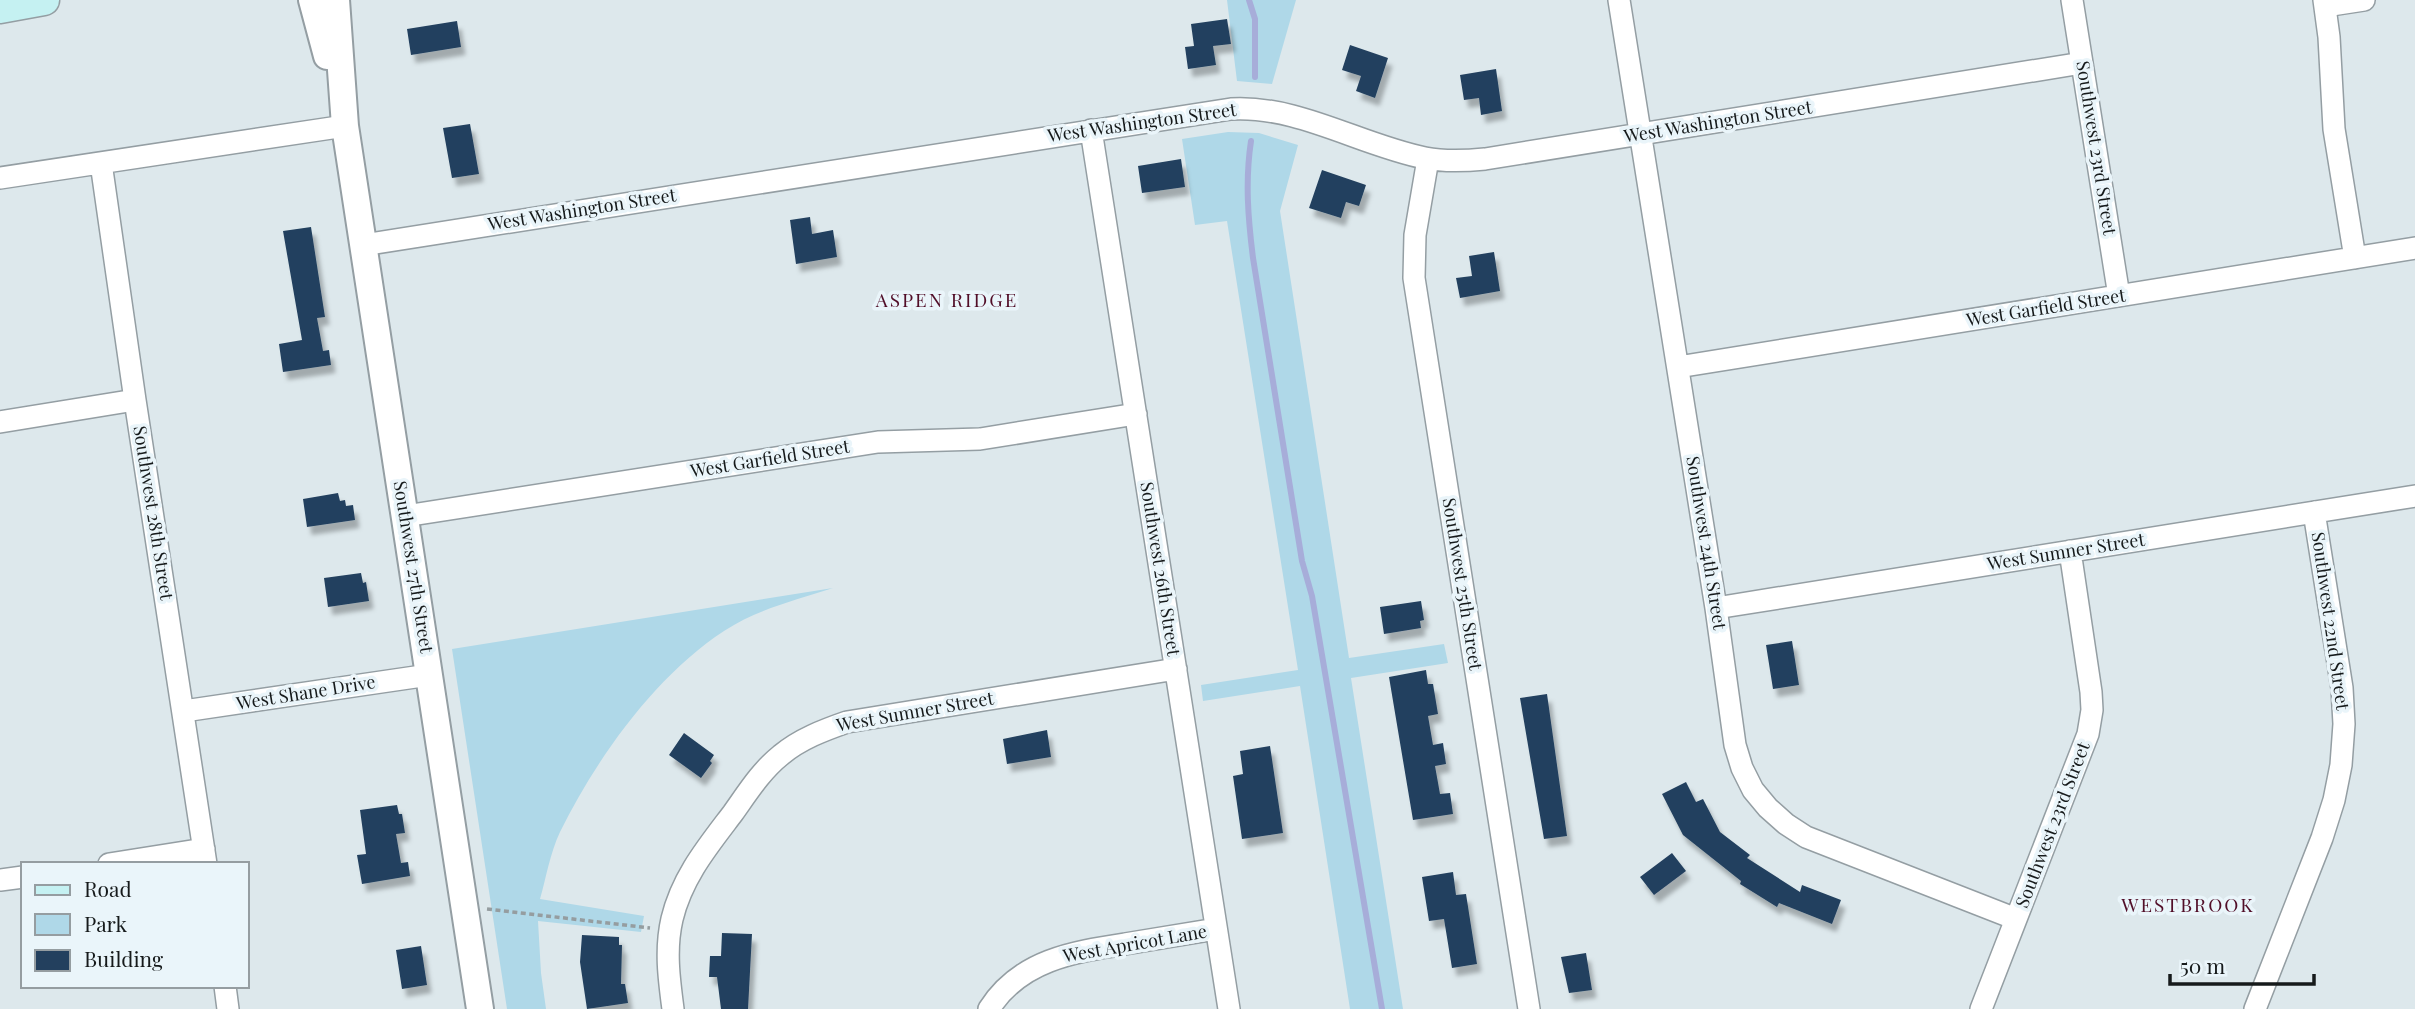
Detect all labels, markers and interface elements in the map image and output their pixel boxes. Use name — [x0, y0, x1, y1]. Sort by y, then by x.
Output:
street label: Southwest 23rd Street — [2071, 59, 2123, 237]
street label: West Washington Street — [1621, 94, 1814, 148]
street label: West Washington Street — [1045, 97, 1238, 147]
street label: West Washington Street — [485, 182, 678, 236]
street label: West Garfield Street — [1964, 282, 2128, 332]
district label: ASPEN RIDGE — [875, 286, 1018, 312]
street label: Southwest 28th Street — [128, 424, 180, 602]
street label: West Garfield Street — [688, 433, 852, 483]
street label: Southwest 24th Street — [1681, 454, 1733, 632]
street label: Southwest 27th Street — [389, 479, 440, 655]
street label: Southwest 26th Street — [1135, 480, 1187, 658]
street label: Southwest 25th Street — [1438, 496, 1489, 672]
street label: West Sumner Street — [1984, 527, 2147, 575]
street label: Southwest 22nd Street — [2307, 530, 2355, 712]
street label: West Shane Drive — [234, 669, 377, 715]
street label: West Sumner Street — [833, 685, 996, 737]
street label: Southwest 23rd Street — [2009, 738, 2095, 911]
legend — [21, 862, 248, 988]
text: Road — [84, 874, 132, 902]
district label: WESTBROOK — [2120, 891, 2255, 917]
text: Park — [84, 909, 128, 937]
street label: West Apricot Lane — [1060, 919, 1209, 968]
scale bar — [2170, 942, 2314, 986]
text: Building — [84, 944, 163, 972]
text: 50 m — [2180, 951, 2226, 979]

